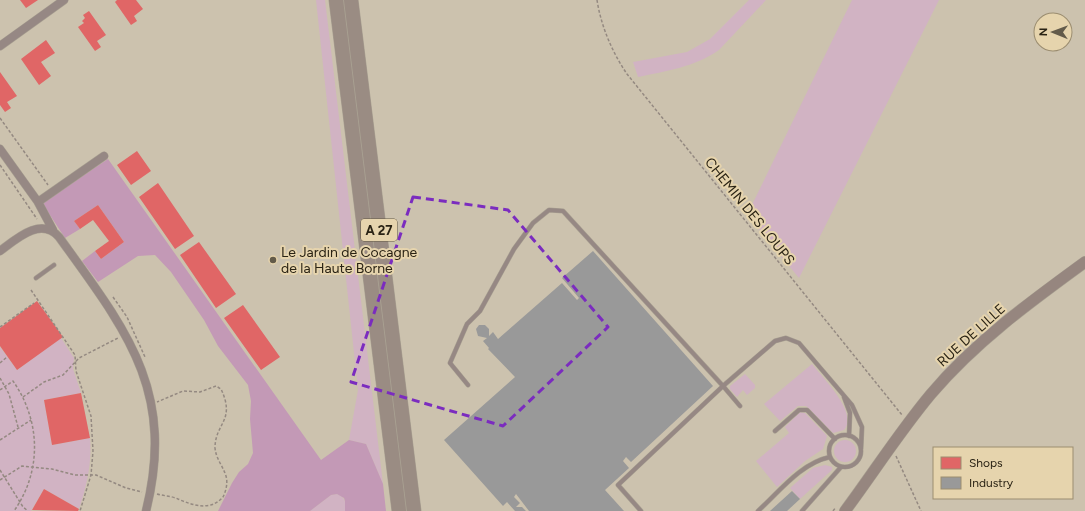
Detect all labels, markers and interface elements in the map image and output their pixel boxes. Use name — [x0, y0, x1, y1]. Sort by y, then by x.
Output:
north arrow — [1033, 12, 1073, 52]
text: N — [1037, 27, 1050, 36]
street label: CHEMIN DES LOUPS — [701, 154, 798, 268]
road number: A 27 — [361, 219, 397, 241]
place label: Le Jardin de Cocagne de la Haute Borne — [281, 244, 417, 277]
marker: Le Jardin de Cocagne de la Haute Borne — [268, 255, 278, 265]
street label: RUE DE LILLE — [934, 300, 1009, 370]
legend — [933, 447, 1073, 499]
text: Shops — [969, 456, 1003, 470]
text: Industry — [969, 476, 1014, 490]

